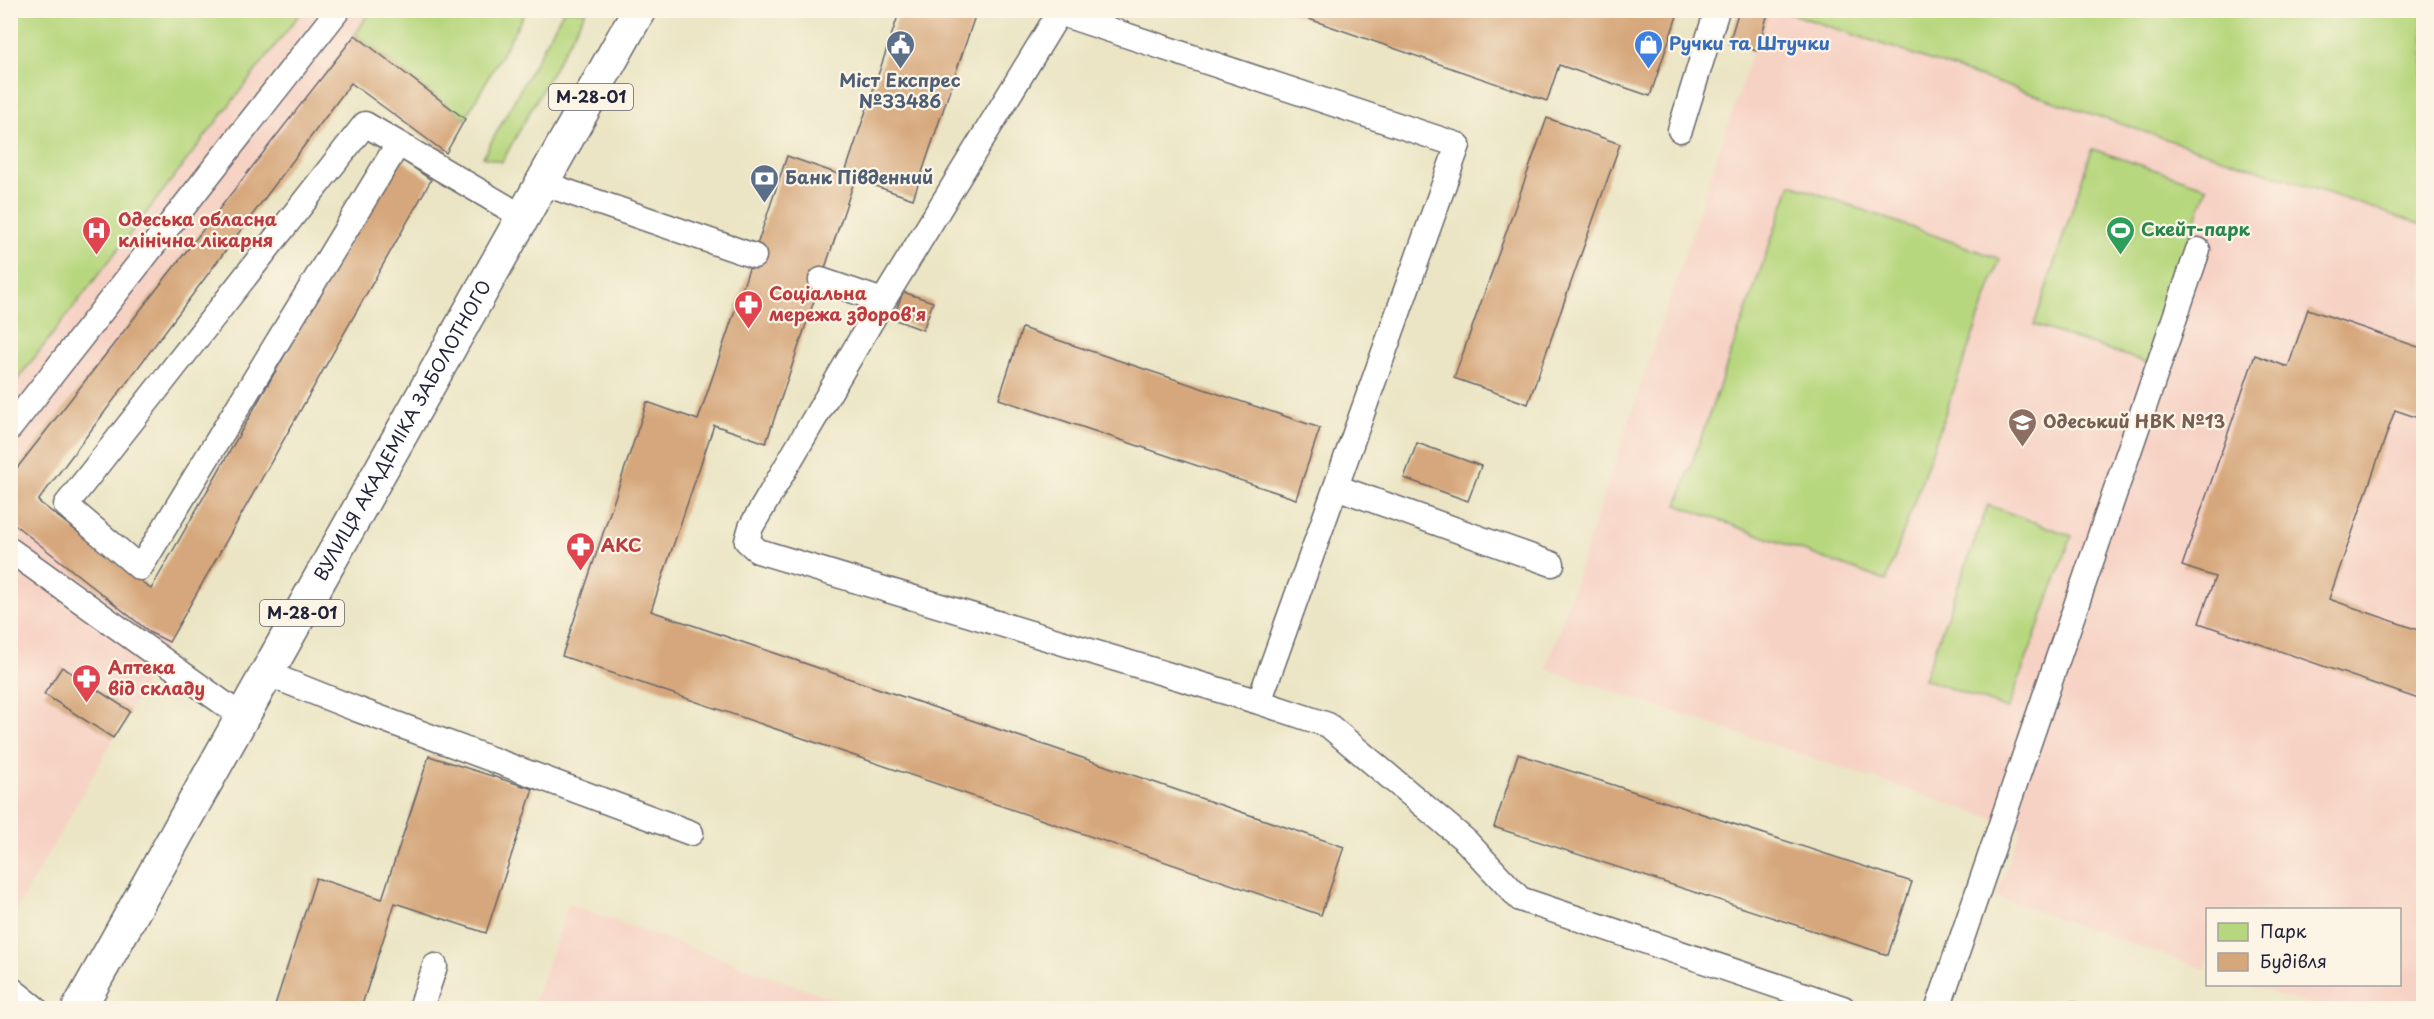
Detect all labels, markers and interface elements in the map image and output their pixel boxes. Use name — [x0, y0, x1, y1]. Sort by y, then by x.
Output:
public building icon: Міст Експрес №33486 — [884, 28, 916, 70]
shop icon: Ручки та Штучки — [1632, 28, 1664, 70]
place label: Ручки та Штучки — [1669, 29, 1830, 56]
place label: Міст Експрес №33486 — [839, 66, 961, 114]
road number: М-28-01 — [549, 84, 633, 110]
bank icon: Банк Південний — [748, 162, 780, 204]
place label: Банк Південний — [785, 163, 933, 190]
place label: Одеська обласна клінічна лікарня — [118, 205, 277, 253]
hospital icon: Одеська обласна клінічна лікарня — [81, 214, 113, 256]
sports icon: Скейт-парк — [2104, 214, 2136, 256]
place label: Скейт-парк — [2141, 215, 2251, 242]
street label: ВУЛИЦЯ АКАДЕМІКА ЗАБОЛОТНОГО — [306, 275, 497, 585]
place label: Соціальна мережа здоров'я — [769, 279, 926, 327]
pharmacy icon: Соціальна мережа здоров'я — [732, 288, 764, 330]
school or university icon: Одеський НВК №13 — [2006, 406, 2038, 448]
place label: Одеський НВК №13 — [2043, 407, 2225, 434]
pharmacy icon: АКС — [564, 530, 596, 572]
place label: АКС — [601, 531, 642, 558]
road number: М-28-01 — [260, 600, 344, 626]
place label: Аптека від складу — [108, 653, 205, 701]
pharmacy icon: Аптека від складу — [71, 662, 103, 704]
legend — [2206, 908, 2401, 986]
text: Парк — [2260, 917, 2307, 944]
text: Будівля — [2260, 947, 2327, 974]

